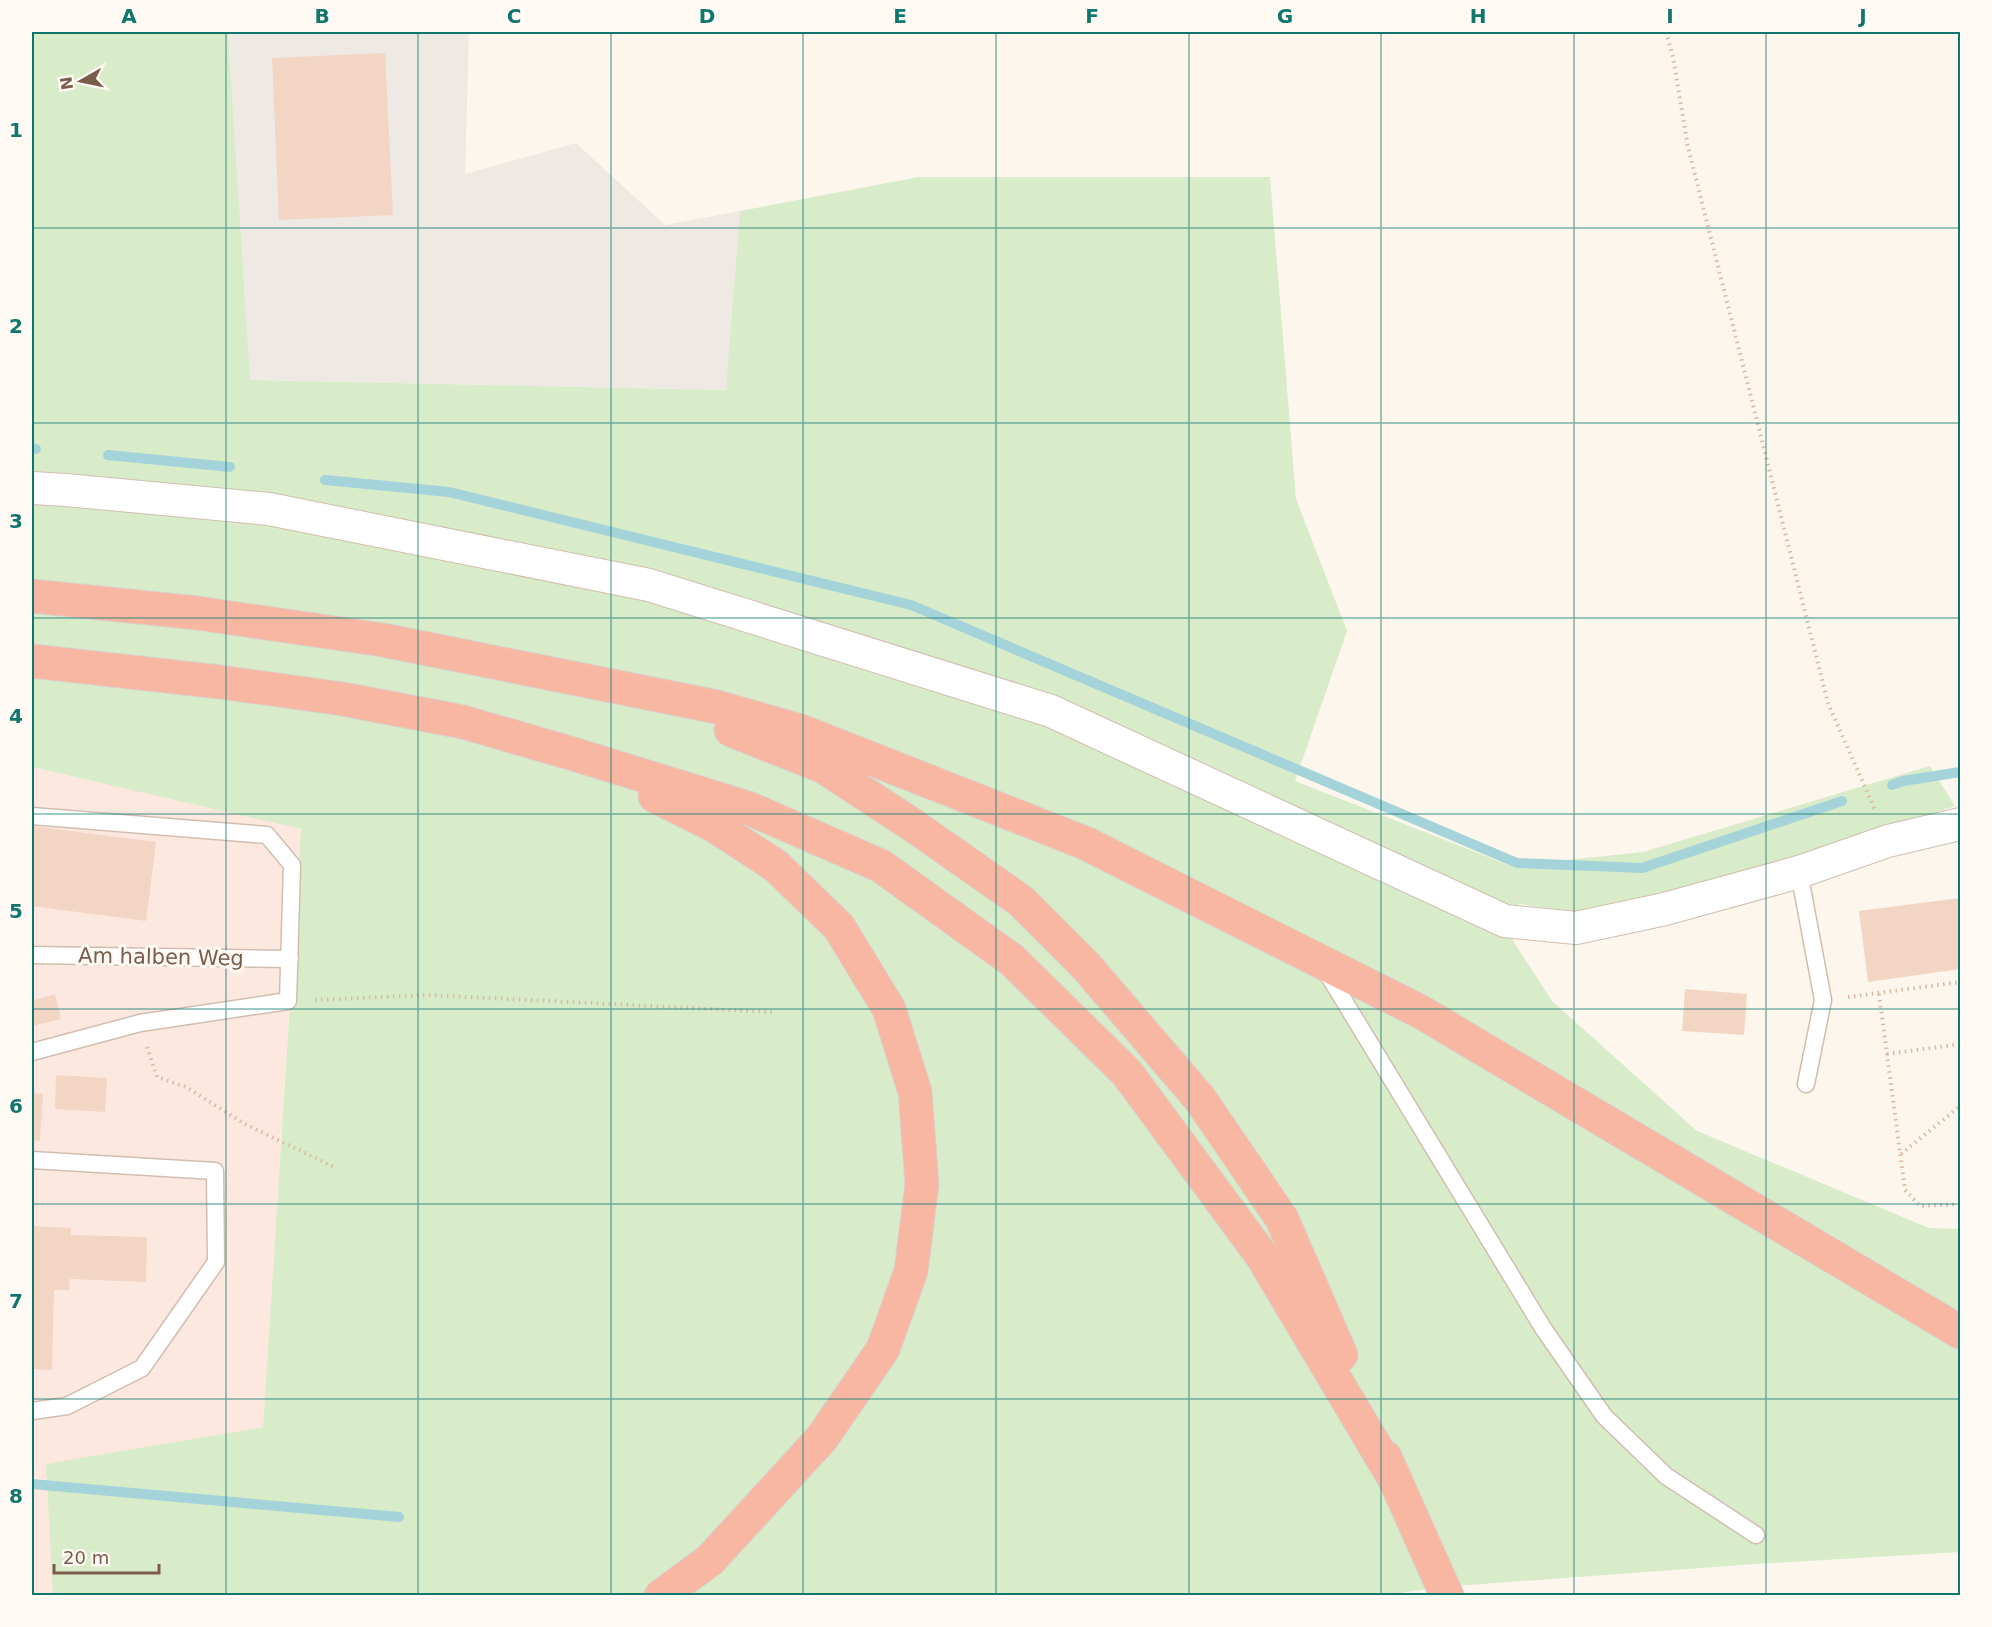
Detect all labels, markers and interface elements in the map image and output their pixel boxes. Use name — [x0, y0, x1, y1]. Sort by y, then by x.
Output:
text: A — [121, 4, 137, 28]
text: B — [314, 4, 330, 28]
text: C — [507, 4, 521, 28]
text: D — [699, 4, 715, 28]
text: E — [893, 4, 907, 28]
text: F — [1085, 4, 1099, 28]
text: G — [1277, 4, 1293, 28]
text: H — [1470, 4, 1486, 28]
text: I — [1666, 4, 1674, 28]
text: J — [1857, 4, 1867, 28]
north arrow — [51, 51, 111, 111]
text: N — [56, 75, 77, 91]
text: 1 — [9, 118, 23, 142]
text: 2 — [9, 314, 23, 338]
text: 3 — [9, 509, 23, 533]
text: 4 — [9, 704, 23, 728]
text: 5 — [9, 899, 23, 923]
street label: Am halben Weg — [78, 944, 244, 970]
text: 6 — [9, 1094, 23, 1118]
text: 7 — [9, 1289, 23, 1313]
text: 8 — [9, 1484, 23, 1508]
scale bar — [54, 1537, 159, 1575]
text: 20 m — [63, 1547, 109, 1568]

